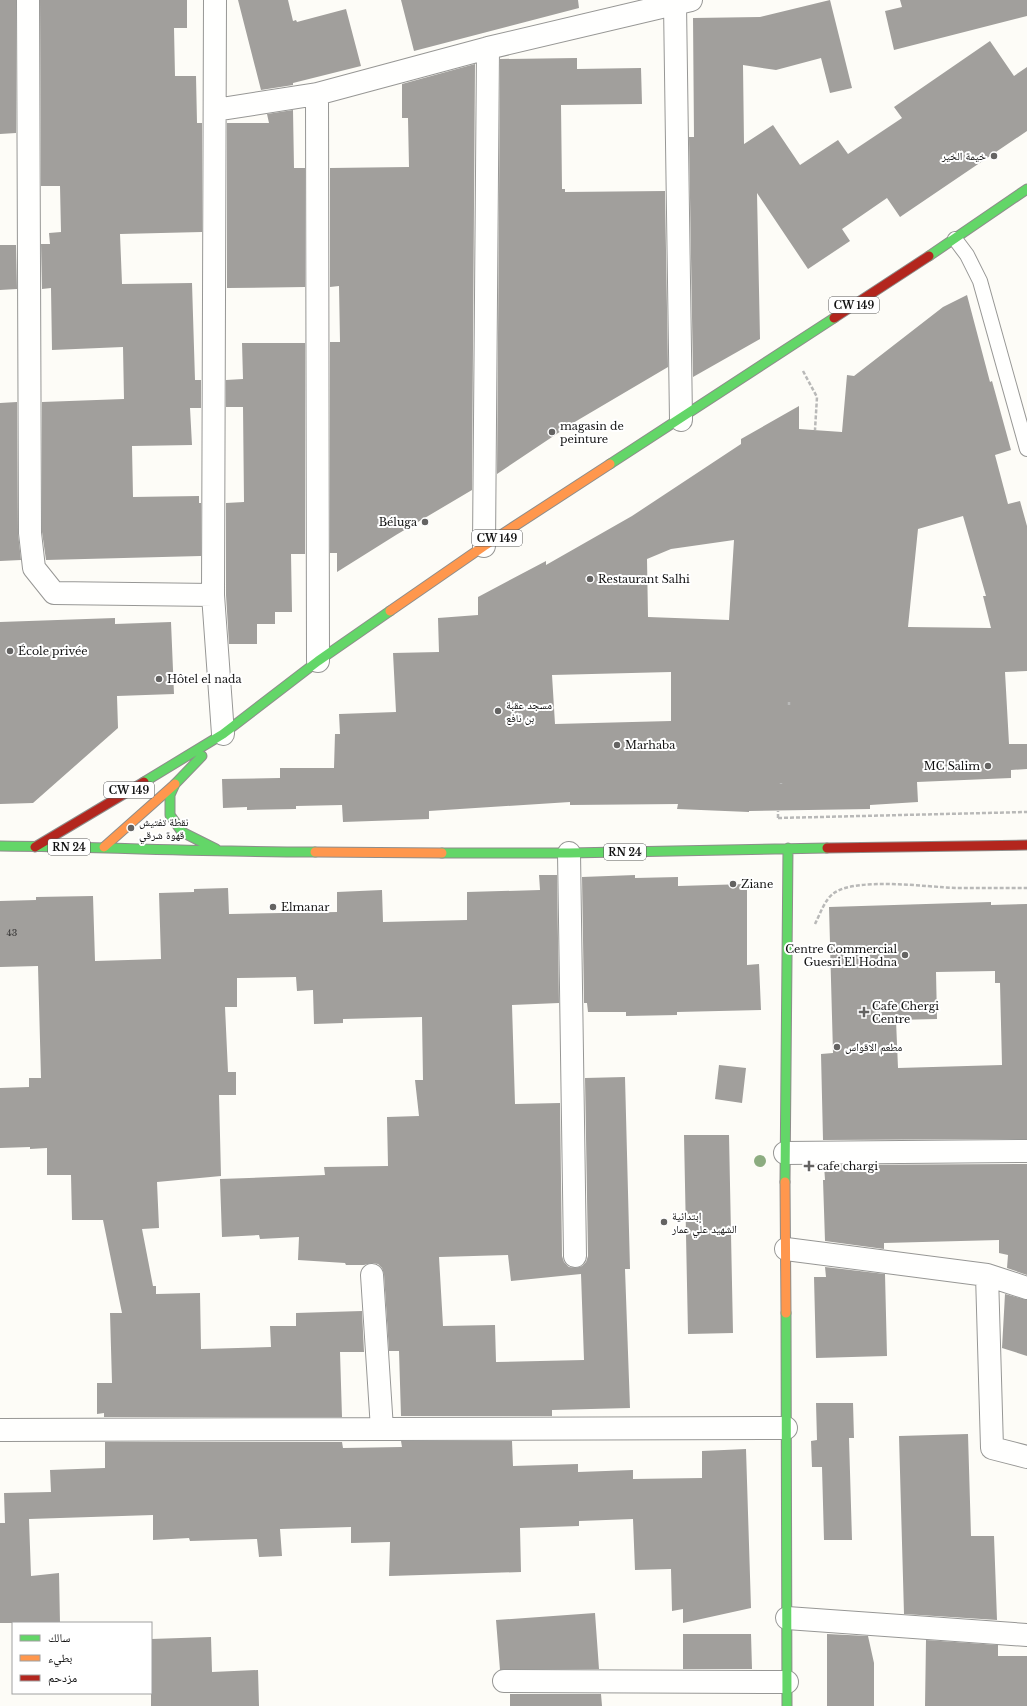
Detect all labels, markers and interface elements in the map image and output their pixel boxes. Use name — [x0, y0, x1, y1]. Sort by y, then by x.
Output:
place label: خيمة الخير — [941, 149, 986, 163]
marker: خيمة الخير — [989, 151, 999, 161]
road number: CW 149 — [829, 297, 879, 313]
place label: magasin de peinture — [560, 419, 624, 446]
marker: magasin de peinture — [547, 427, 557, 437]
place label: Béluga — [379, 515, 418, 529]
marker: Béluga — [420, 517, 430, 527]
road number: CW 149 — [472, 530, 522, 546]
place label: Restaurant Salhi — [598, 572, 690, 586]
marker: Restaurant Salhi — [585, 574, 595, 584]
place label: École privée — [18, 644, 88, 658]
marker: École privée — [5, 646, 15, 656]
place label: Hôtel el nada — [167, 672, 242, 686]
marker: Hôtel el nada — [154, 674, 164, 684]
place label: مسجد عقبة بن نافع — [506, 698, 552, 725]
marker: مسجد عقبة بن نافع — [493, 706, 503, 716]
place label: Marhaba — [625, 738, 676, 752]
marker: Marhaba — [612, 740, 622, 750]
place label: MC Salim — [924, 759, 980, 773]
marker: MC Salim — [983, 761, 993, 771]
road number: CW 149 — [104, 782, 154, 798]
place label: نقطة تفتيش قهوة شرقي — [139, 815, 188, 844]
marker: نقطة تفتيش قهوة شرقي — [126, 823, 136, 833]
road number: RN 24 — [48, 839, 90, 855]
road number: RN 24 — [604, 844, 646, 860]
place label: Ziane — [741, 877, 773, 891]
marker: Ziane — [728, 879, 738, 889]
place label: Elmanar — [281, 900, 330, 914]
marker: Elmanar — [268, 902, 278, 912]
house number: 43 — [7, 927, 17, 938]
place label: Centre Commercial Guesri El Hodna — [785, 942, 898, 969]
marker: Centre Commercial Guesri El Hodna — [900, 950, 910, 960]
place label: Cafe Chergi Centre — [872, 999, 939, 1026]
marker: Cafe Chergi Centre — [859, 1007, 869, 1017]
place label: مطعم الاقواس — [845, 1040, 902, 1055]
marker: مطعم الاقواس — [832, 1042, 842, 1052]
place label: cafe chargi — [817, 1159, 878, 1173]
marker: cafe chargi — [804, 1161, 814, 1171]
place label: إبتدائية الشهيد علي عمار — [671, 1209, 737, 1238]
marker: إبتدائية الشهيد علي عمار — [659, 1217, 669, 1227]
legend — [12, 1622, 152, 1694]
text: سالك — [48, 1630, 70, 1645]
text: بطيء — [48, 1650, 72, 1668]
text: مزدحم — [48, 1670, 77, 1686]

